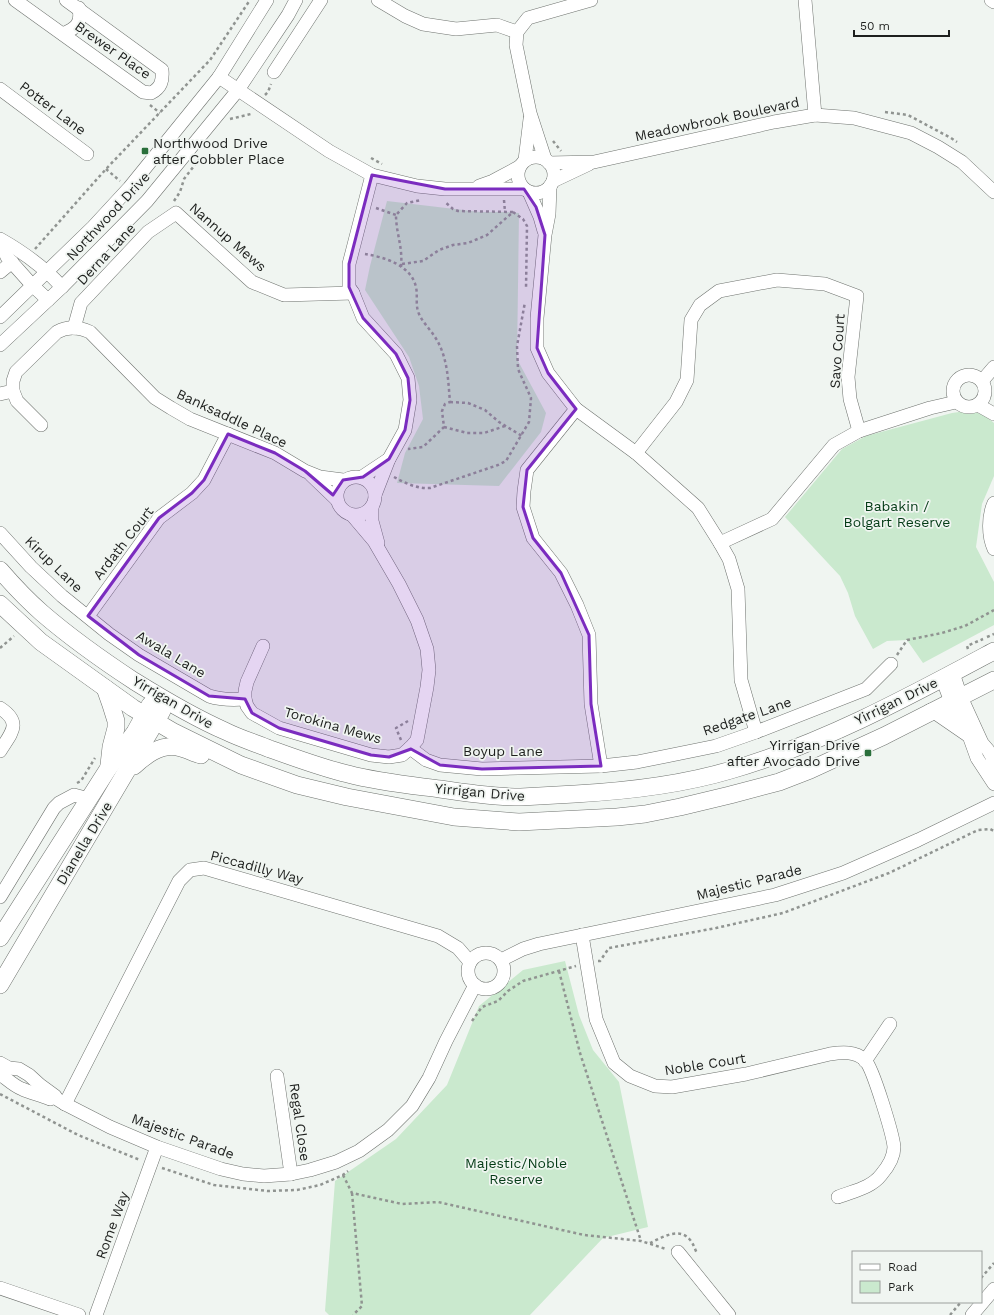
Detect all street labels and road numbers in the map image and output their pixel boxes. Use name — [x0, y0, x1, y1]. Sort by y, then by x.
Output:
street label: Brewer Place — [72, 18, 154, 82]
street label: Potter Lane — [17, 78, 89, 138]
street label: Meadowbrook Boulevard — [633, 94, 801, 144]
street label: Northwood Drive — [63, 169, 153, 263]
street label: Nannup Mews — [186, 199, 270, 275]
street label: Derna Lane — [74, 220, 138, 288]
street label: Savo Court — [826, 313, 848, 389]
street label: Banksaddle Place — [174, 385, 290, 451]
street label: Ardath Court — [90, 503, 157, 583]
street label: Kirup Lane — [22, 533, 86, 595]
street label: Awala Lane — [133, 627, 209, 681]
street label: Yirrigan Drive — [130, 672, 216, 732]
street label: Yirrigan Drive — [852, 674, 940, 728]
street label: Redgate Lane — [701, 693, 793, 739]
street label: Torokina Mews — [282, 703, 384, 747]
street label: Boyup Lane — [463, 743, 543, 759]
street label: Yirrigan Drive — [434, 780, 526, 804]
street label: Dianella Drive — [53, 799, 115, 887]
street label: Piccadilly Way — [209, 847, 306, 887]
street label: Majestic Parade — [695, 861, 803, 903]
street label: Noble Court — [663, 1050, 747, 1078]
street label: Regal Close — [287, 1082, 313, 1162]
street label: Majestic Parade — [130, 1110, 236, 1162]
street label: Rome Way — [92, 1188, 132, 1261]

